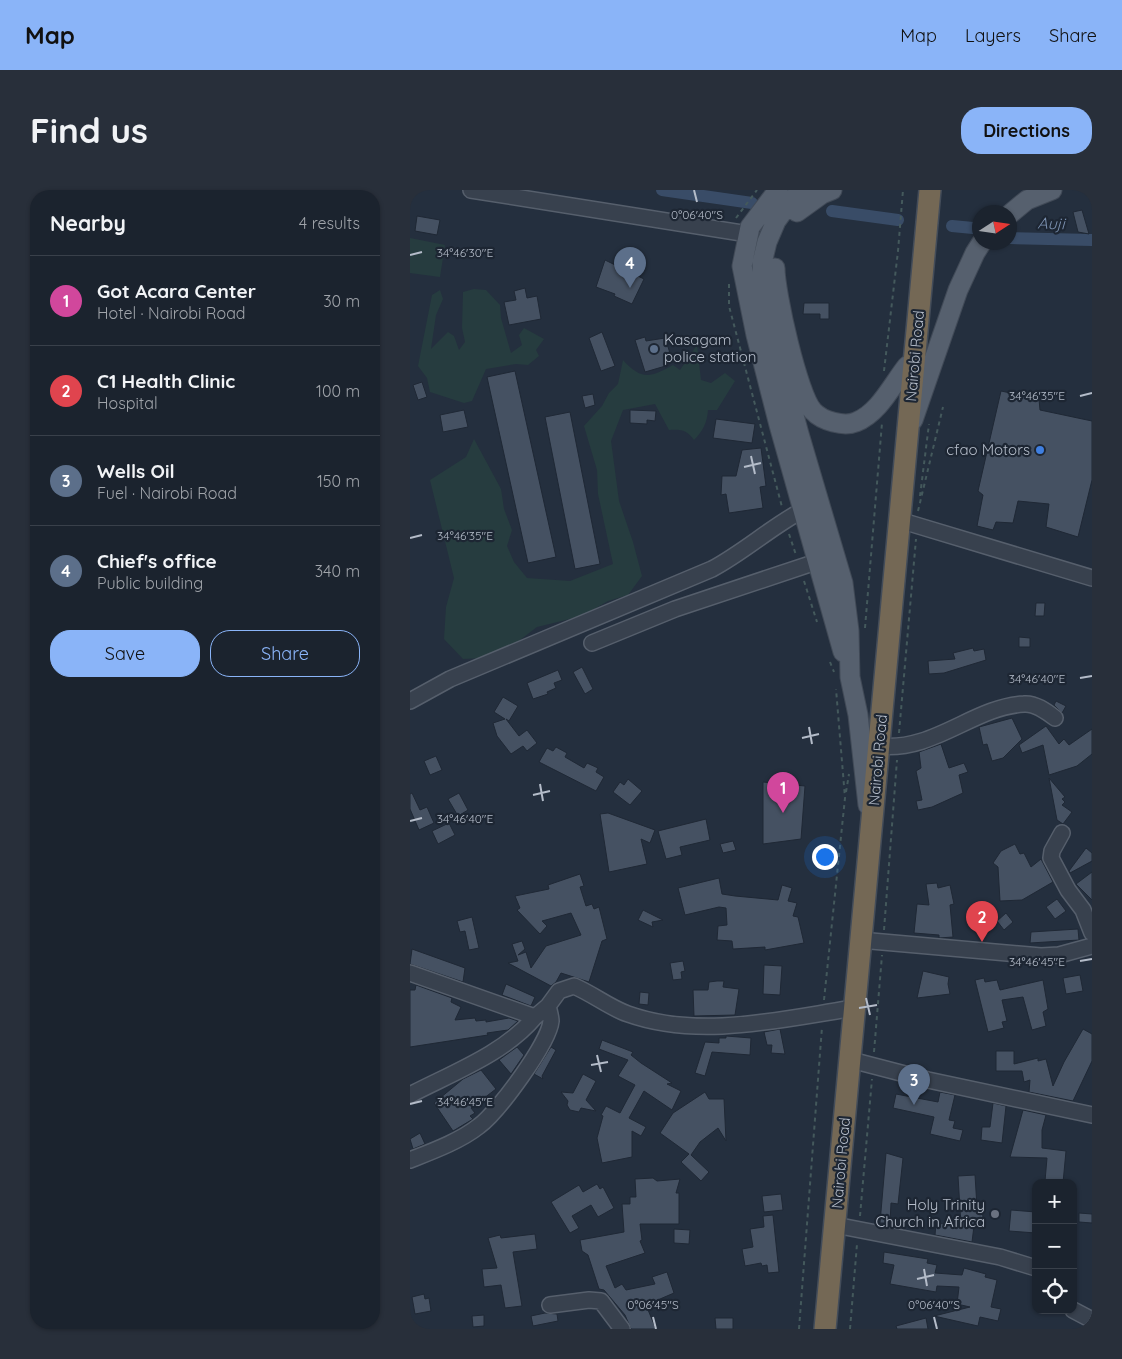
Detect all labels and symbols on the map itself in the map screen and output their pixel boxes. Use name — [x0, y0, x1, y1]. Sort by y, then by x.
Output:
north arrow — [972, 205, 1017, 250]
text: 0°06'40"S — [671, 207, 723, 222]
water label: Auji — [1037, 213, 1066, 234]
text: 34°46'30"E — [437, 245, 493, 260]
pin: 4 — [614, 247, 646, 288]
street label: Nairobi Road — [901, 310, 928, 402]
place label: Kasagam police station — [664, 330, 756, 366]
marker: Kasagam police station — [648, 343, 660, 355]
text: 34°46'35"E — [1009, 388, 1065, 403]
place label: cfao Motors — [946, 440, 1030, 459]
marker: cfao Motors — [1034, 444, 1046, 456]
text: 34°46'35"E — [437, 528, 493, 543]
text: 34°46'40"E — [1009, 671, 1065, 686]
street label: Nairobi Road — [864, 714, 891, 806]
pin: 1 — [767, 772, 799, 813]
text: 34°46'40"E — [437, 811, 493, 826]
your location — [812, 844, 838, 870]
pin: 2 — [966, 901, 998, 942]
text: 34°46'45"E — [1009, 954, 1065, 969]
pin: 3 — [898, 1064, 930, 1105]
text: 34°46'45"E — [437, 1094, 493, 1109]
street label: Nairobi Road — [827, 1117, 854, 1209]
place label: Holy Trinity Church in Africa — [875, 1195, 985, 1231]
marker: Holy Trinity Church in Africa — [989, 1208, 1001, 1220]
text: 0°06'45"S — [627, 1297, 679, 1312]
text: 0°06'40"S — [908, 1297, 960, 1312]

